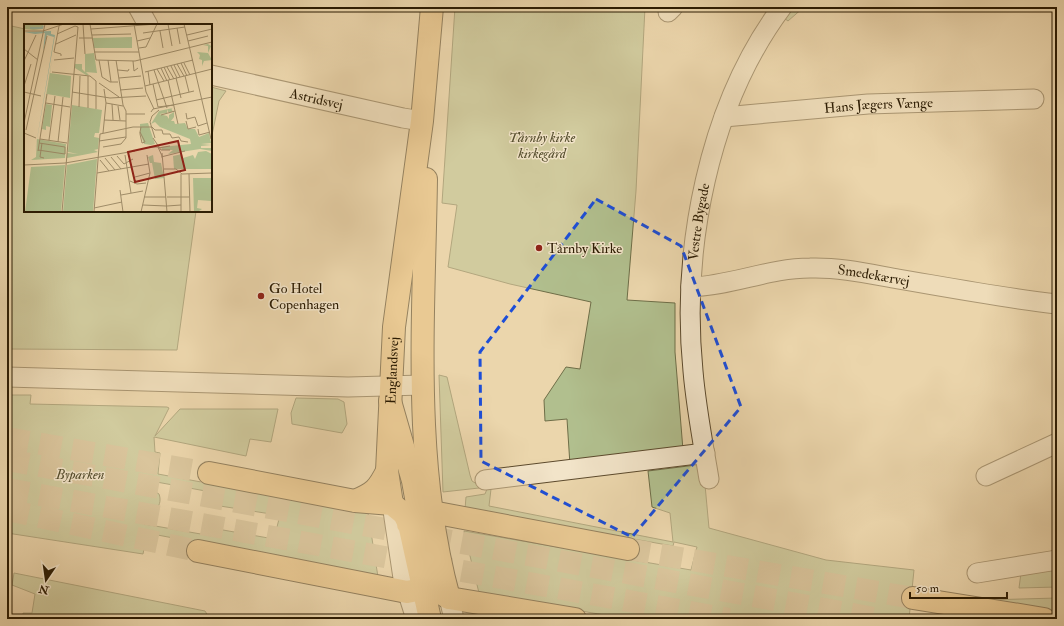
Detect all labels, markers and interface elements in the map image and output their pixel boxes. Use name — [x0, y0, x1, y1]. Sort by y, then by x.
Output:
inset map — [24, 24, 212, 212]
street label: Astridsvej — [287, 84, 345, 113]
street label: Hans Jægers Vænge — [823, 94, 933, 116]
park label: Tårnby kirke kirkegård — [509, 129, 576, 162]
street label: Vestre Bygade — [684, 181, 713, 261]
place label: Tårnby Kirke — [547, 240, 622, 258]
marker: Tårnby Kirke — [534, 243, 544, 253]
street label: Smedekærvej — [837, 261, 911, 289]
place label: Go Hotel Copenhagen — [269, 280, 339, 314]
marker: Go Hotel Copenhagen — [256, 291, 266, 301]
street label: Englandsvej — [382, 336, 402, 405]
park label: Byparken — [55, 466, 105, 483]
north arrow — [26, 560, 66, 600]
scale bar — [910, 574, 1007, 600]
text: 50 m — [916, 581, 940, 596]
text: N — [36, 582, 51, 597]

